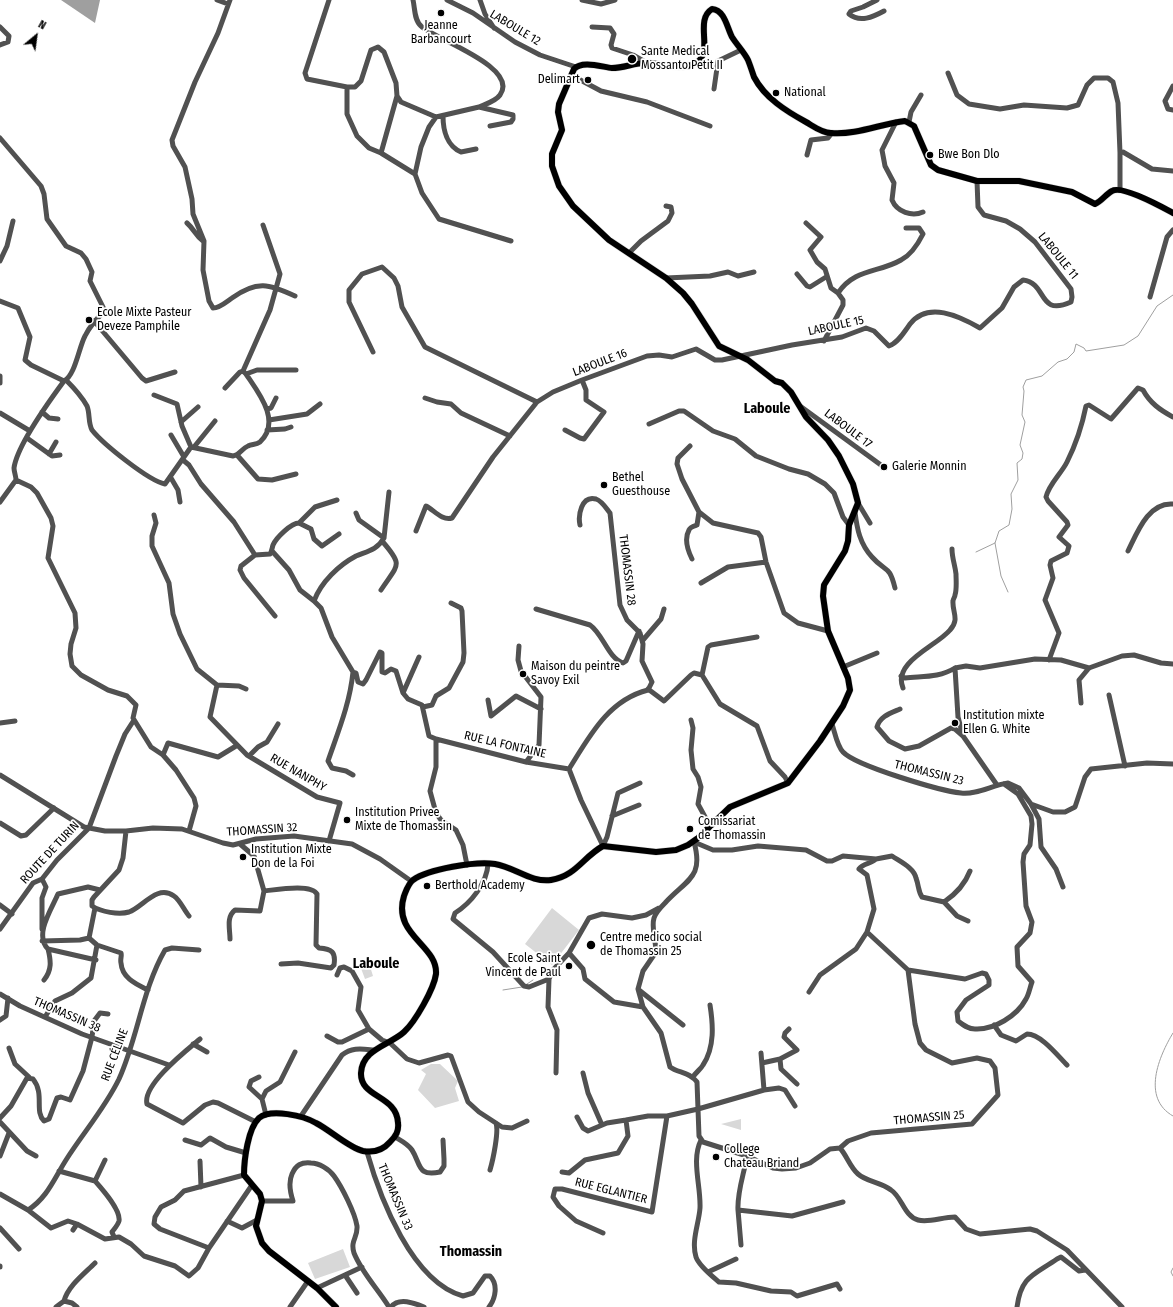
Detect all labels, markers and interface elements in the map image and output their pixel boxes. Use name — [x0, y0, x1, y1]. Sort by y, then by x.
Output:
street label: LABOULE 12 — [487, 7, 543, 49]
marker: Jeanne Barbancourt — [436, 8, 446, 18]
north arrow — [16, 16, 56, 56]
text: N — [36, 18, 48, 32]
place label: Jeanne Barbancourt — [411, 19, 471, 47]
place label: Sante Medical Mossanto Petit II — [641, 45, 723, 73]
marker: Sante Medical Mossanto Petit II — [626, 53, 638, 65]
place label: Delimart — [538, 73, 580, 87]
marker: Delimart — [583, 75, 593, 85]
place label: National — [784, 86, 826, 100]
marker: National — [771, 88, 781, 98]
place label: Bwe Bon Dlo — [938, 148, 1000, 162]
marker: Bwe Bon Dlo — [925, 150, 935, 160]
street label: LABOULE 11 — [1035, 230, 1081, 282]
place label: Ecole Mixte Pasteur Deveze Pamphile — [97, 306, 191, 334]
street label: LABOULE 15 — [807, 313, 865, 339]
marker: Ecole Mixte Pasteur Deveze Pamphile — [84, 315, 94, 325]
street label: LABOULE 16 — [571, 346, 629, 380]
district label: Laboule — [744, 401, 790, 417]
street label: LABOULE 17 — [821, 406, 875, 452]
place label: Galerie Monnin — [892, 460, 966, 474]
marker: Galerie Monnin — [879, 462, 889, 472]
place label: Bethel Guesthouse — [612, 471, 670, 499]
marker: Bethel Guesthouse — [599, 480, 609, 490]
street label: THOMASSIN 28 — [616, 534, 638, 606]
place label: Maison du peintre Savoy Exil — [531, 660, 620, 688]
marker: Maison du peintre Savoy Exil — [518, 669, 528, 679]
place label: Institution mixte Ellen G. White — [963, 709, 1044, 737]
marker: Institution mixte Ellen G. White — [950, 718, 960, 728]
street label: RUE LA FONTAINE — [463, 729, 547, 761]
street label: RUE NANPHY — [267, 751, 329, 795]
street label: THOMASSIN 23 — [893, 757, 965, 789]
place label: Institution Privee Mixte de Thomassin — [355, 806, 452, 834]
marker: Institution Privee Mixte de Thomassin — [342, 815, 352, 825]
place label: Comissariat de Thomassin — [698, 815, 766, 843]
street label: ROUTE DE TURIN — [17, 819, 83, 887]
street label: THOMASSIN 32 — [226, 820, 298, 840]
marker: Comissariat de Thomassin — [685, 824, 695, 834]
place label: Institution Mixte Don de la Foi — [251, 843, 332, 871]
marker: Institution Mixte Don de la Foi — [238, 852, 248, 862]
place label: Berthold Academy — [435, 879, 525, 893]
marker: Berthold Academy — [422, 881, 432, 891]
place label: Centre medico social de Thomassin 25 — [600, 931, 702, 959]
marker: Centre medico social de Thomassin 25 — [585, 939, 597, 951]
place label: Ecole Saint Vincent de Paul — [485, 952, 561, 980]
district label: Laboule — [353, 956, 399, 972]
marker: Ecole Saint Vincent de Paul — [564, 961, 574, 971]
street label: THOMASSIN 38 — [31, 994, 103, 1036]
street label: RUE CÉLINE — [98, 1027, 132, 1083]
street label: THOMASSIN 25 — [893, 1108, 965, 1128]
place label: College Chateau Briand — [724, 1143, 799, 1171]
marker: College Chateau Briand — [711, 1152, 721, 1162]
street label: THOMASSIN 33 — [375, 1162, 415, 1232]
street label: RUE EGLANTIER — [573, 1175, 649, 1207]
district label: Thomassin — [440, 1244, 502, 1260]

